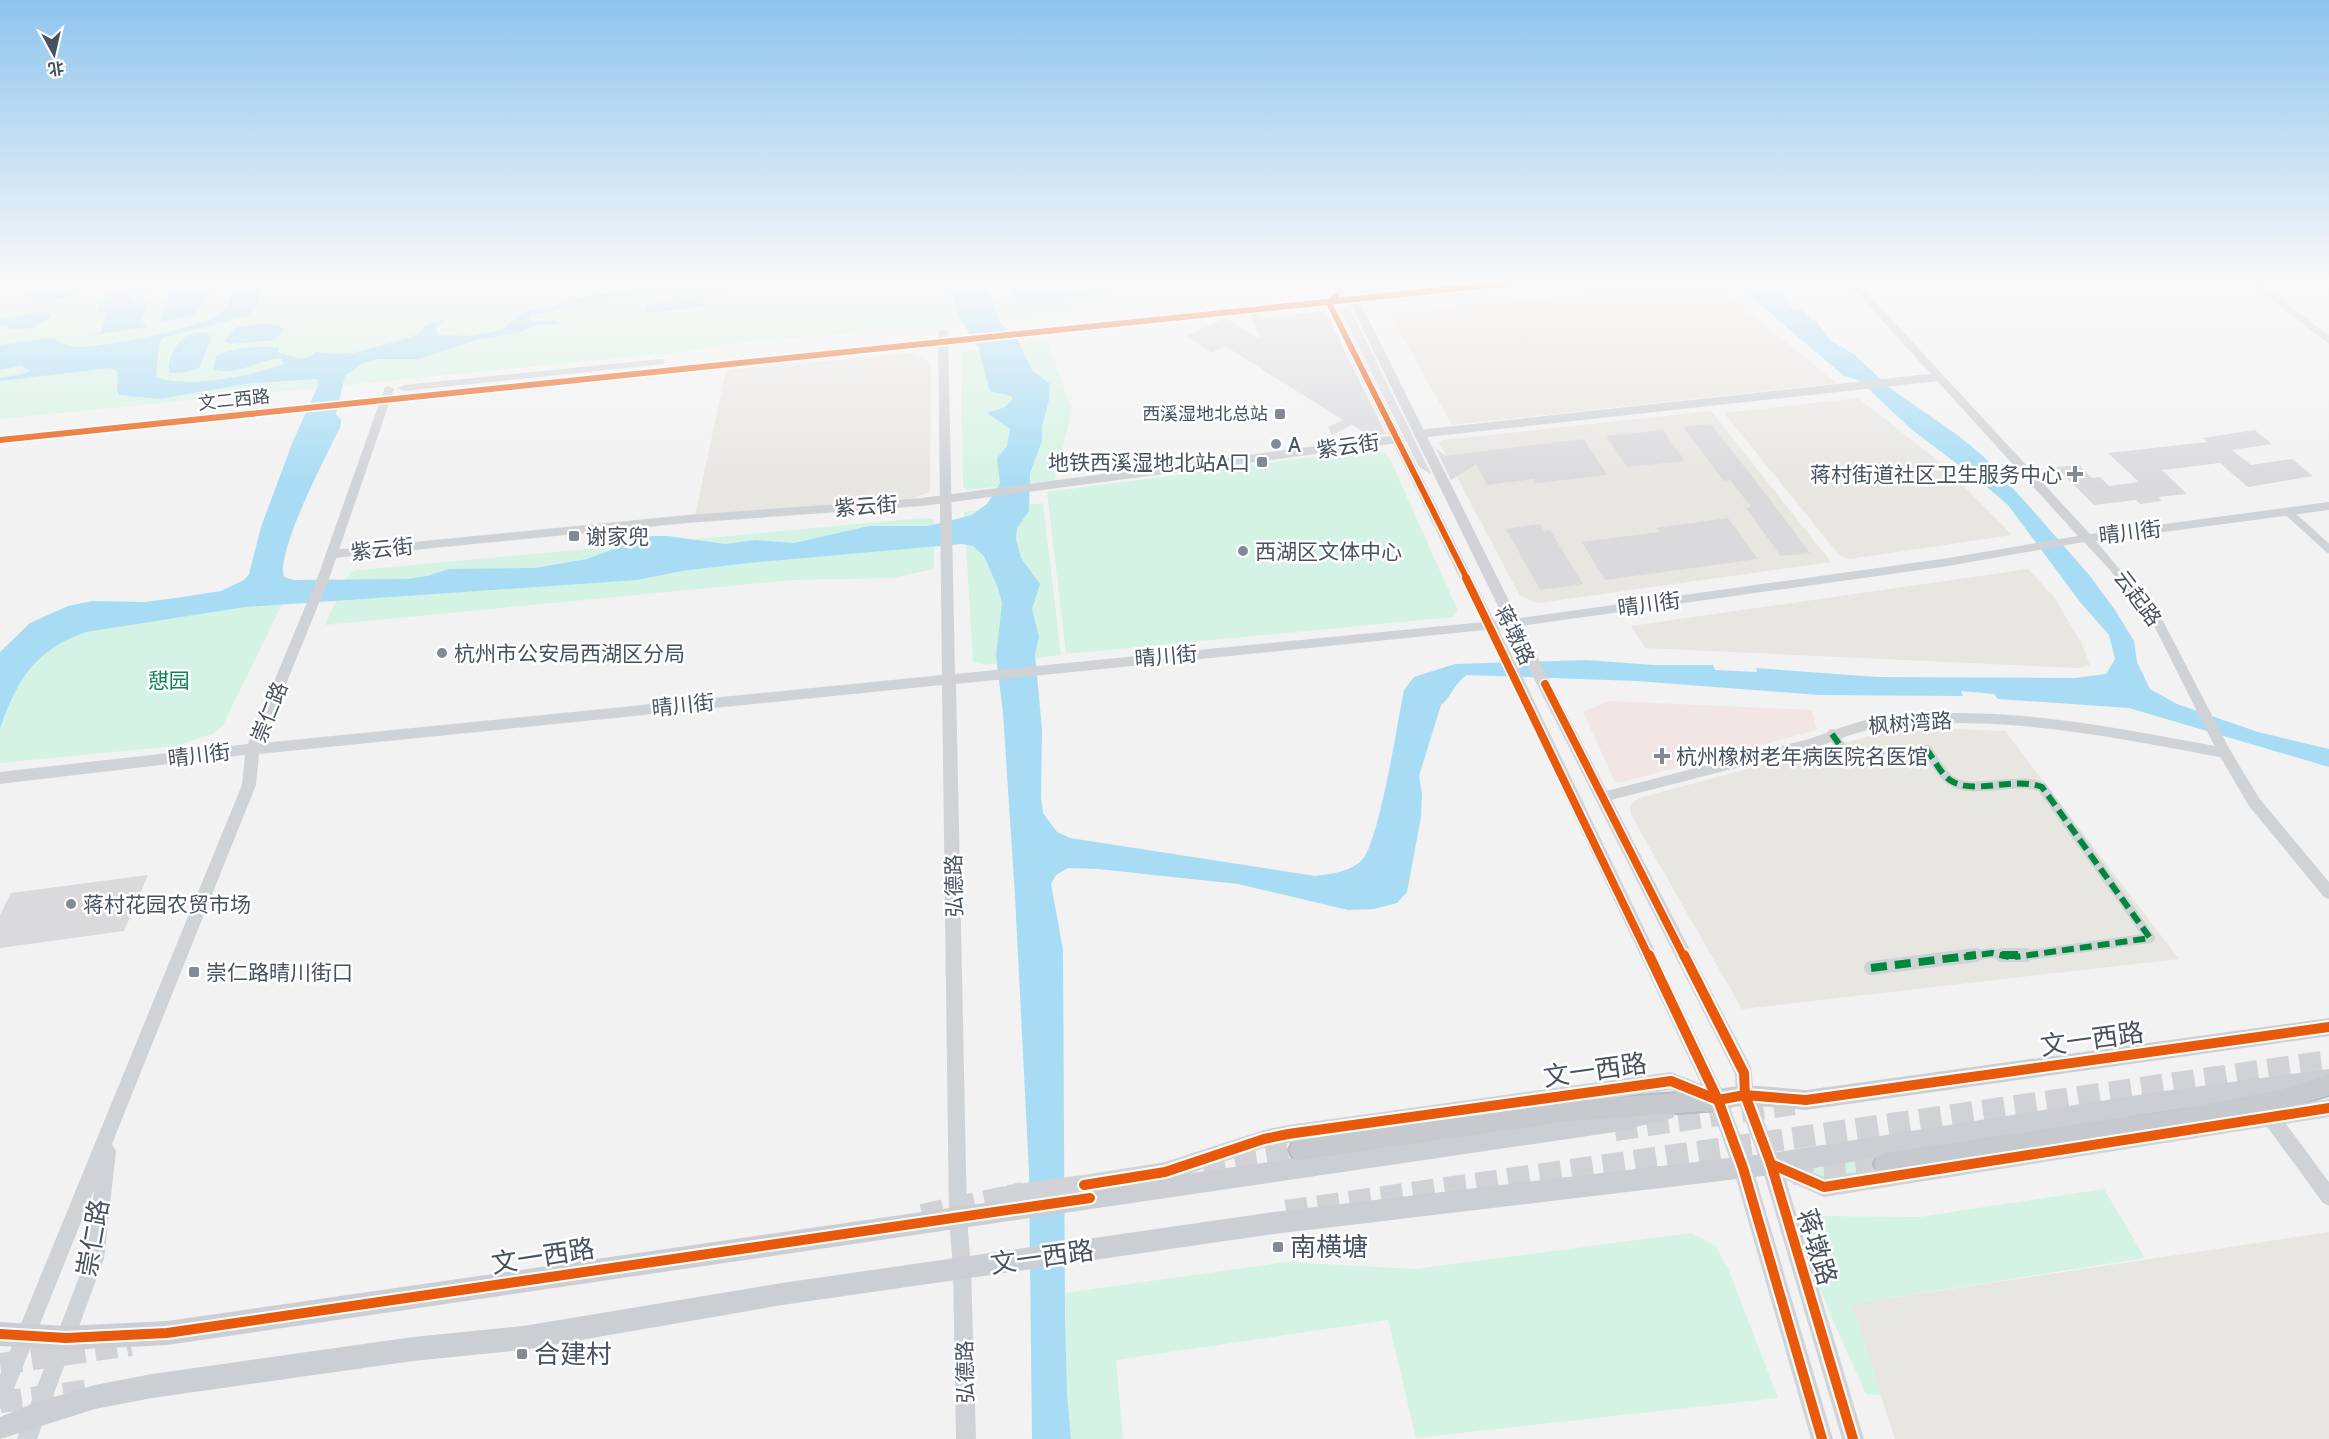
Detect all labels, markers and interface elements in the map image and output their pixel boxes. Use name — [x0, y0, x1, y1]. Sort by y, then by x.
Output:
north arrow — [24, 24, 84, 84]
text: 北 — [47, 58, 65, 79]
street label: 文二西路 — [197, 385, 271, 415]
place label: 西溪湿地北总站 — [1142, 403, 1268, 425]
marker: 西溪湿地北总站 — [1273, 407, 1287, 421]
street label: 紫云街 — [1315, 429, 1381, 463]
place label: A — [1288, 432, 1301, 457]
marker: A — [1269, 437, 1283, 451]
place label: 地铁西溪湿地北站A口 — [1048, 450, 1250, 475]
marker: 地铁西溪湿地北站A口 — [1255, 455, 1269, 469]
place label: 蒋村街道社区卫生服务中心 — [1810, 462, 2062, 487]
marker: 蒋村街道社区卫生服务中心 — [2066, 465, 2084, 483]
street label: 紫云街 — [834, 491, 898, 521]
street label: 晴川街 — [2097, 516, 2163, 548]
place label: 谢家兜 — [586, 524, 649, 549]
marker: 谢家兜 — [567, 529, 581, 543]
street label: 紫云街 — [349, 533, 415, 565]
place label: 西湖区文体中心 — [1255, 539, 1402, 564]
marker: 西湖区文体中心 — [1236, 544, 1250, 558]
street label: 云起路 — [2109, 565, 2167, 631]
street label: 晴川街 — [1616, 587, 1682, 621]
street label: 蒋墩路 — [1490, 601, 1540, 669]
place label: 杭州市公安局西湖区分局 — [454, 641, 685, 666]
street label: 晴川街 — [1134, 641, 1198, 671]
marker: 杭州市公安局西湖区分局 — [435, 646, 449, 660]
park label: 憇园 — [148, 668, 190, 693]
street label: 崇仁路 — [246, 678, 292, 746]
street label: 晴川街 — [650, 689, 716, 721]
street label: 枫树湾路 — [1867, 708, 1953, 738]
street label: 晴川街 — [166, 739, 232, 771]
place label: 杭州橡树老年病医院名医馆 — [1676, 744, 1928, 769]
marker: 杭州橡树老年病医院名医馆 — [1653, 747, 1671, 765]
street label: 弘德路 — [941, 854, 967, 918]
place label: 蒋村花园农贸市场 — [83, 892, 251, 917]
marker: 蒋村花园农贸市场 — [64, 897, 78, 911]
place label: 崇仁路晴川街口 — [206, 960, 353, 985]
marker: 崇仁路晴川街口 — [187, 965, 201, 979]
street label: 文一西路 — [2038, 1016, 2146, 1062]
street label: 文一西路 — [1541, 1047, 1649, 1093]
street label: 崇仁路 — [70, 1197, 116, 1279]
street label: 蒋墩路 — [1790, 1205, 1844, 1289]
place label: 南横塘 — [1290, 1231, 1368, 1263]
street label: 文一西路 — [489, 1232, 597, 1280]
street label: 文一西路 — [988, 1234, 1096, 1280]
marker: 南横塘 — [1271, 1240, 1285, 1254]
place label: 合建村 — [534, 1338, 612, 1370]
street label: 弘德路 — [952, 1340, 978, 1404]
marker: 合建村 — [515, 1347, 529, 1361]

